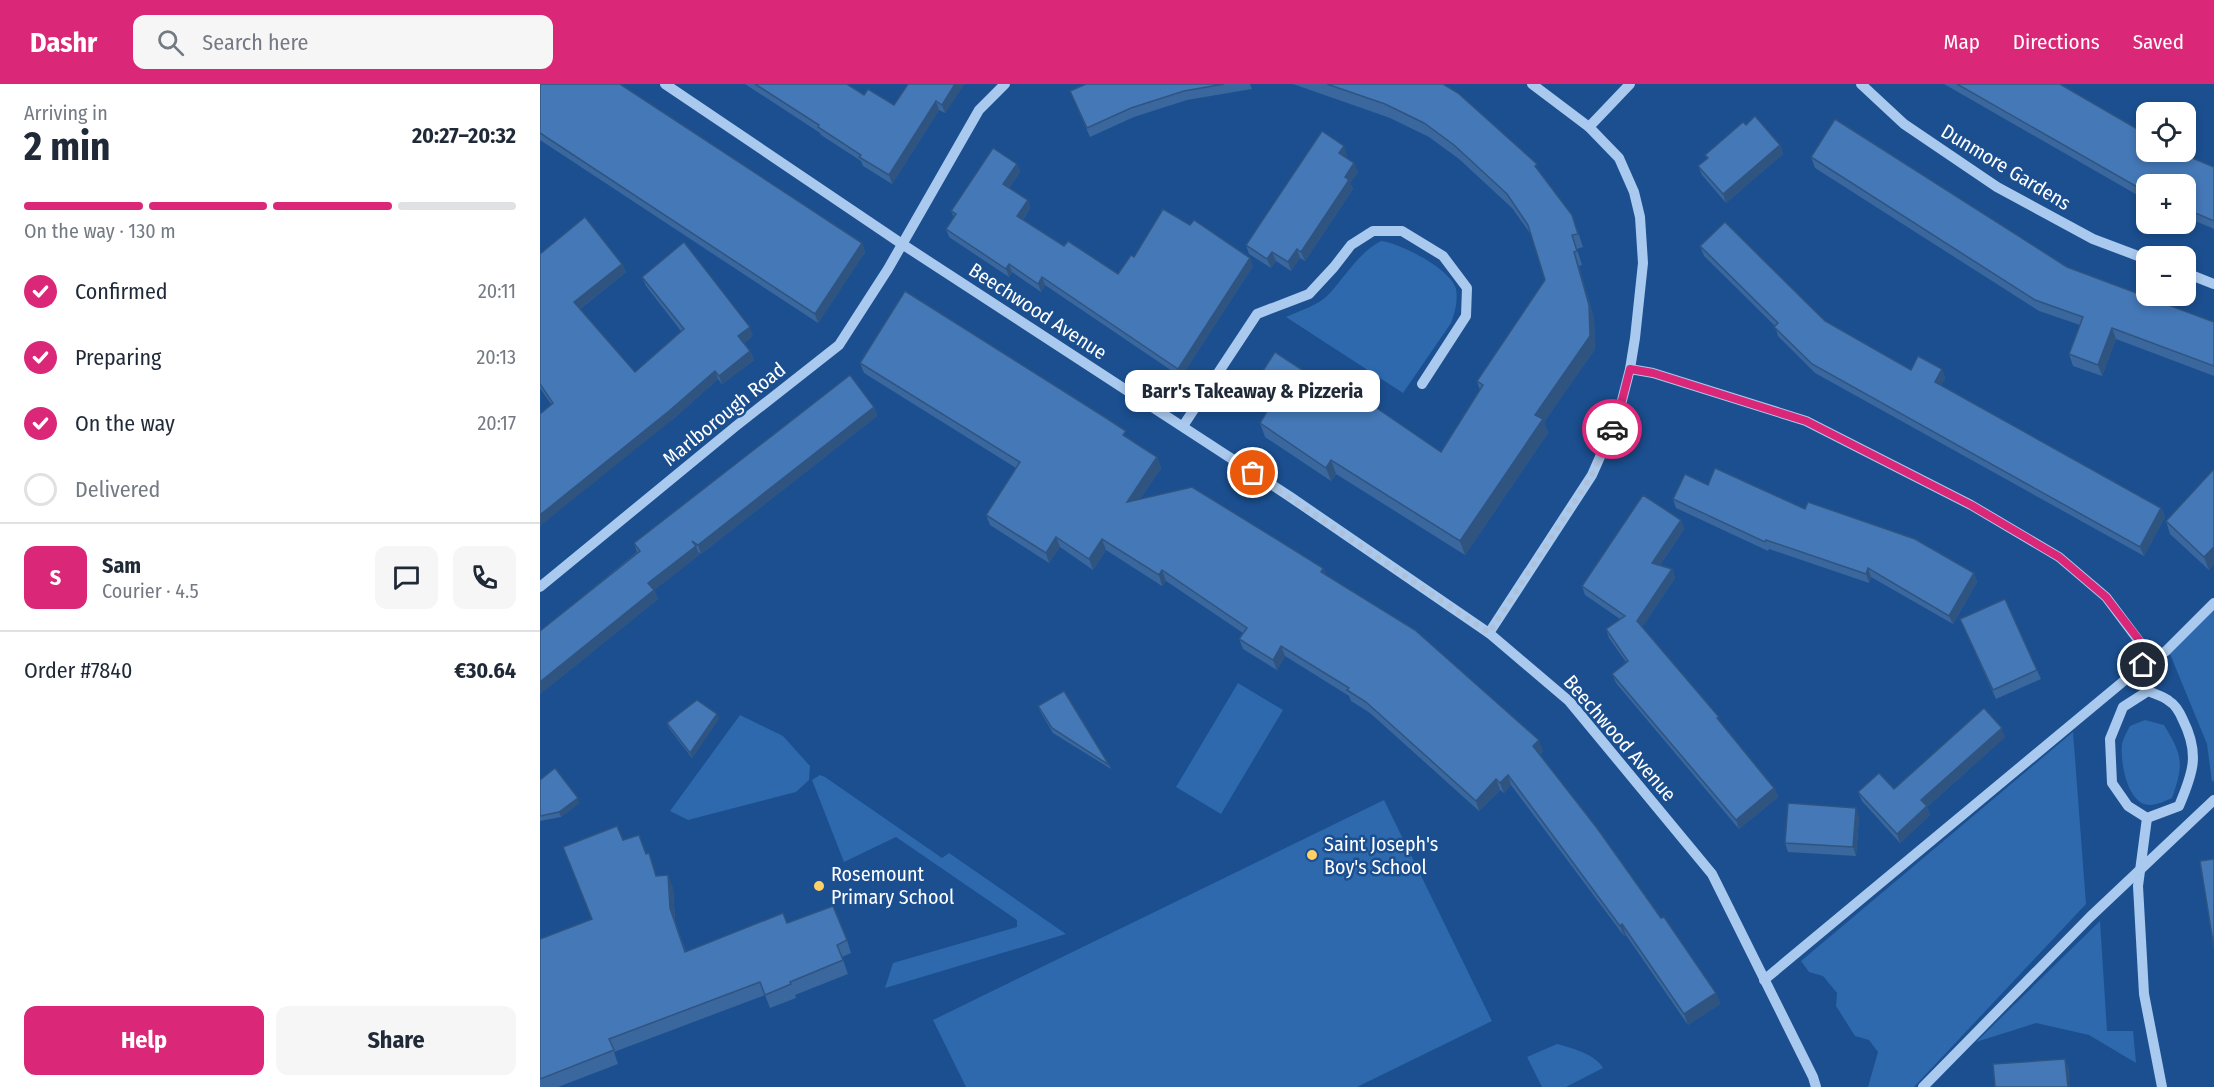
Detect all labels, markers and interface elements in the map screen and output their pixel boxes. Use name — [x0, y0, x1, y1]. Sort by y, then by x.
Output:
search box — [133, 15, 553, 69]
text: Dashr — [30, 26, 97, 59]
icon: search — [154, 26, 187, 59]
text: Search here — [202, 29, 308, 56]
text: Map — [1943, 29, 1980, 55]
text: Directions — [2013, 29, 2100, 55]
text: Saved — [2133, 29, 2184, 55]
text: Arriving in — [24, 101, 108, 125]
map controls — [2136, 102, 2196, 306]
button: locate — [2136, 102, 2196, 162]
street label: Dunmore Gardens — [1937, 119, 2075, 215]
text: 20:27–20:32 — [412, 122, 516, 149]
text: 2 min — [24, 124, 110, 170]
button: + — [2136, 174, 2196, 234]
text: On the way · 130 m — [24, 219, 176, 243]
button: − — [2136, 246, 2196, 306]
street label: Beechwood Avenue — [965, 258, 1111, 364]
icon: check — [24, 275, 57, 308]
text: Confirmed — [75, 278, 168, 305]
text: 20:11 — [478, 279, 516, 303]
icon: check — [24, 341, 57, 374]
text: Preparing — [75, 344, 161, 371]
text: 20:13 — [477, 345, 516, 369]
street label: Marlborough Road — [658, 357, 790, 471]
callout: Barr's Takeaway & Pizzeria — [1126, 371, 1380, 413]
text: Barr's Takeaway & Pizzeria — [1142, 379, 1363, 403]
courier — [1582, 399, 1642, 459]
icon: check — [24, 407, 57, 440]
text: On the way — [75, 410, 175, 437]
text: 20:17 — [477, 411, 516, 435]
icon: car — [1596, 413, 1629, 446]
pin — [1227, 447, 1278, 498]
icon: bag — [1236, 456, 1269, 489]
text: Delivered — [75, 476, 160, 503]
button: chat — [375, 546, 438, 609]
button: phone — [453, 546, 516, 609]
text: Sam — [102, 552, 141, 579]
text: S — [50, 564, 61, 591]
text: Courier · 4.5 — [102, 579, 199, 603]
pin — [2117, 639, 2168, 690]
icon: home — [2126, 648, 2159, 681]
text: Order #7840 — [24, 657, 132, 684]
text: €30.64 — [454, 657, 516, 684]
street label: Beechwood Avenue — [1559, 670, 1681, 806]
place label: Saint Joseph's Boy's School — [1324, 832, 1438, 879]
marker: Saint Joseph's Boy's School — [1305, 848, 1319, 862]
place label: Rosemount Primary School — [831, 862, 954, 909]
marker: Rosemount Primary School — [812, 879, 826, 893]
button: Help — [24, 1006, 264, 1075]
button: Share — [276, 1006, 516, 1075]

